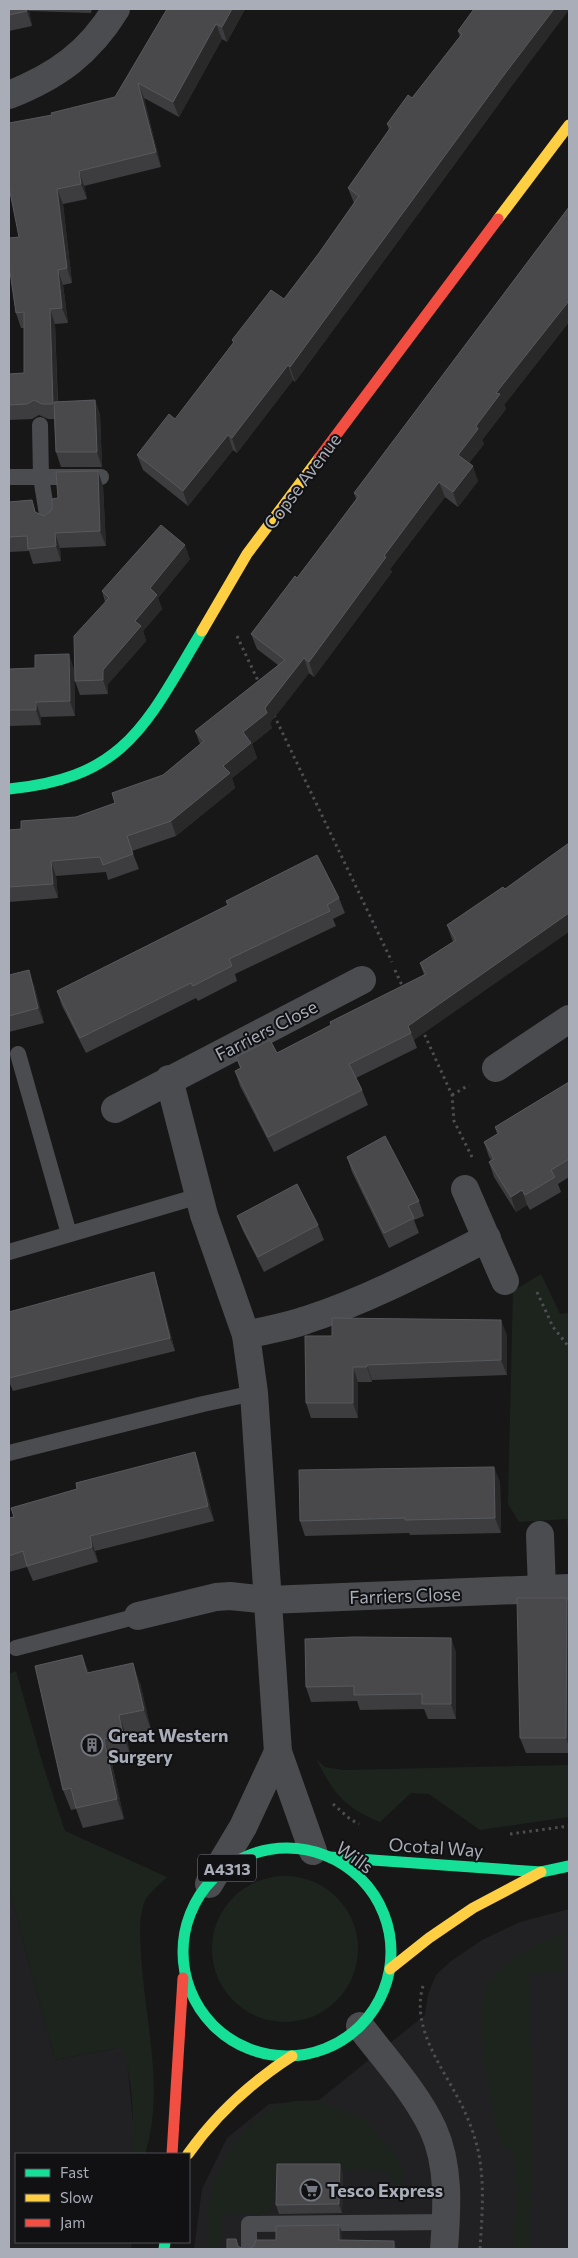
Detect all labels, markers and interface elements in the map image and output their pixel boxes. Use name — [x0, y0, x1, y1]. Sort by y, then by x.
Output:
street label: Copse Avenue — [259, 429, 345, 533]
street label: Farriers Close — [211, 995, 321, 1065]
street label: Farriers Close — [349, 1582, 461, 1608]
place label: Great Western Surgery — [108, 1724, 229, 1767]
building icon: Great Western Surgery — [80, 1733, 104, 1757]
street label: Ocotal Way — [388, 1833, 484, 1861]
street label: Wills — [332, 1836, 378, 1878]
road number: A4313 — [198, 1855, 256, 1882]
legend — [15, 2153, 190, 2243]
text: Fast — [60, 2163, 89, 2181]
supermarket icon: Tesco Express — [299, 2178, 323, 2202]
place label: Tesco Express — [327, 2179, 443, 2201]
text: Slow — [60, 2188, 93, 2206]
text: Jam — [60, 2213, 85, 2231]

